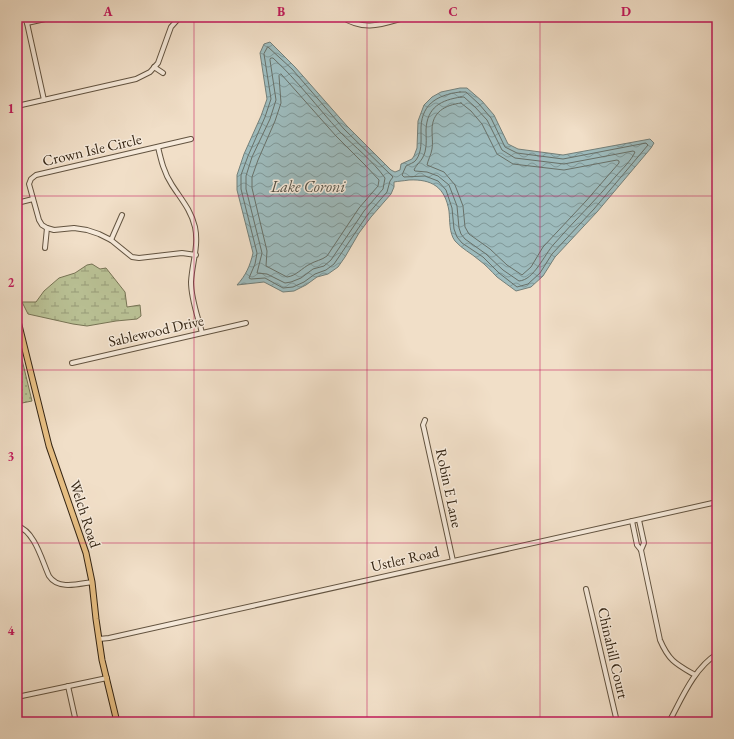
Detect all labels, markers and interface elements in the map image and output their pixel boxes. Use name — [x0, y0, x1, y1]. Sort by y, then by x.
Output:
text: A — [102, 3, 113, 20]
text: B — [277, 3, 285, 20]
text: C — [448, 3, 458, 20]
text: D — [621, 3, 631, 20]
text: 1 — [8, 100, 15, 117]
street label: Crown Isle Circle — [40, 129, 144, 170]
water label: Lake Coroni — [270, 176, 346, 197]
text: 2 — [8, 274, 15, 291]
street label: Sablewood Drive — [106, 310, 206, 351]
street label: Robin E Lane — [432, 447, 467, 529]
text: 3 — [8, 448, 15, 465]
street label: Welch Road — [66, 478, 105, 550]
street label: Ustler Road — [369, 541, 441, 576]
street label: Chinahill Court — [594, 605, 633, 701]
text: 4 — [8, 622, 15, 639]

